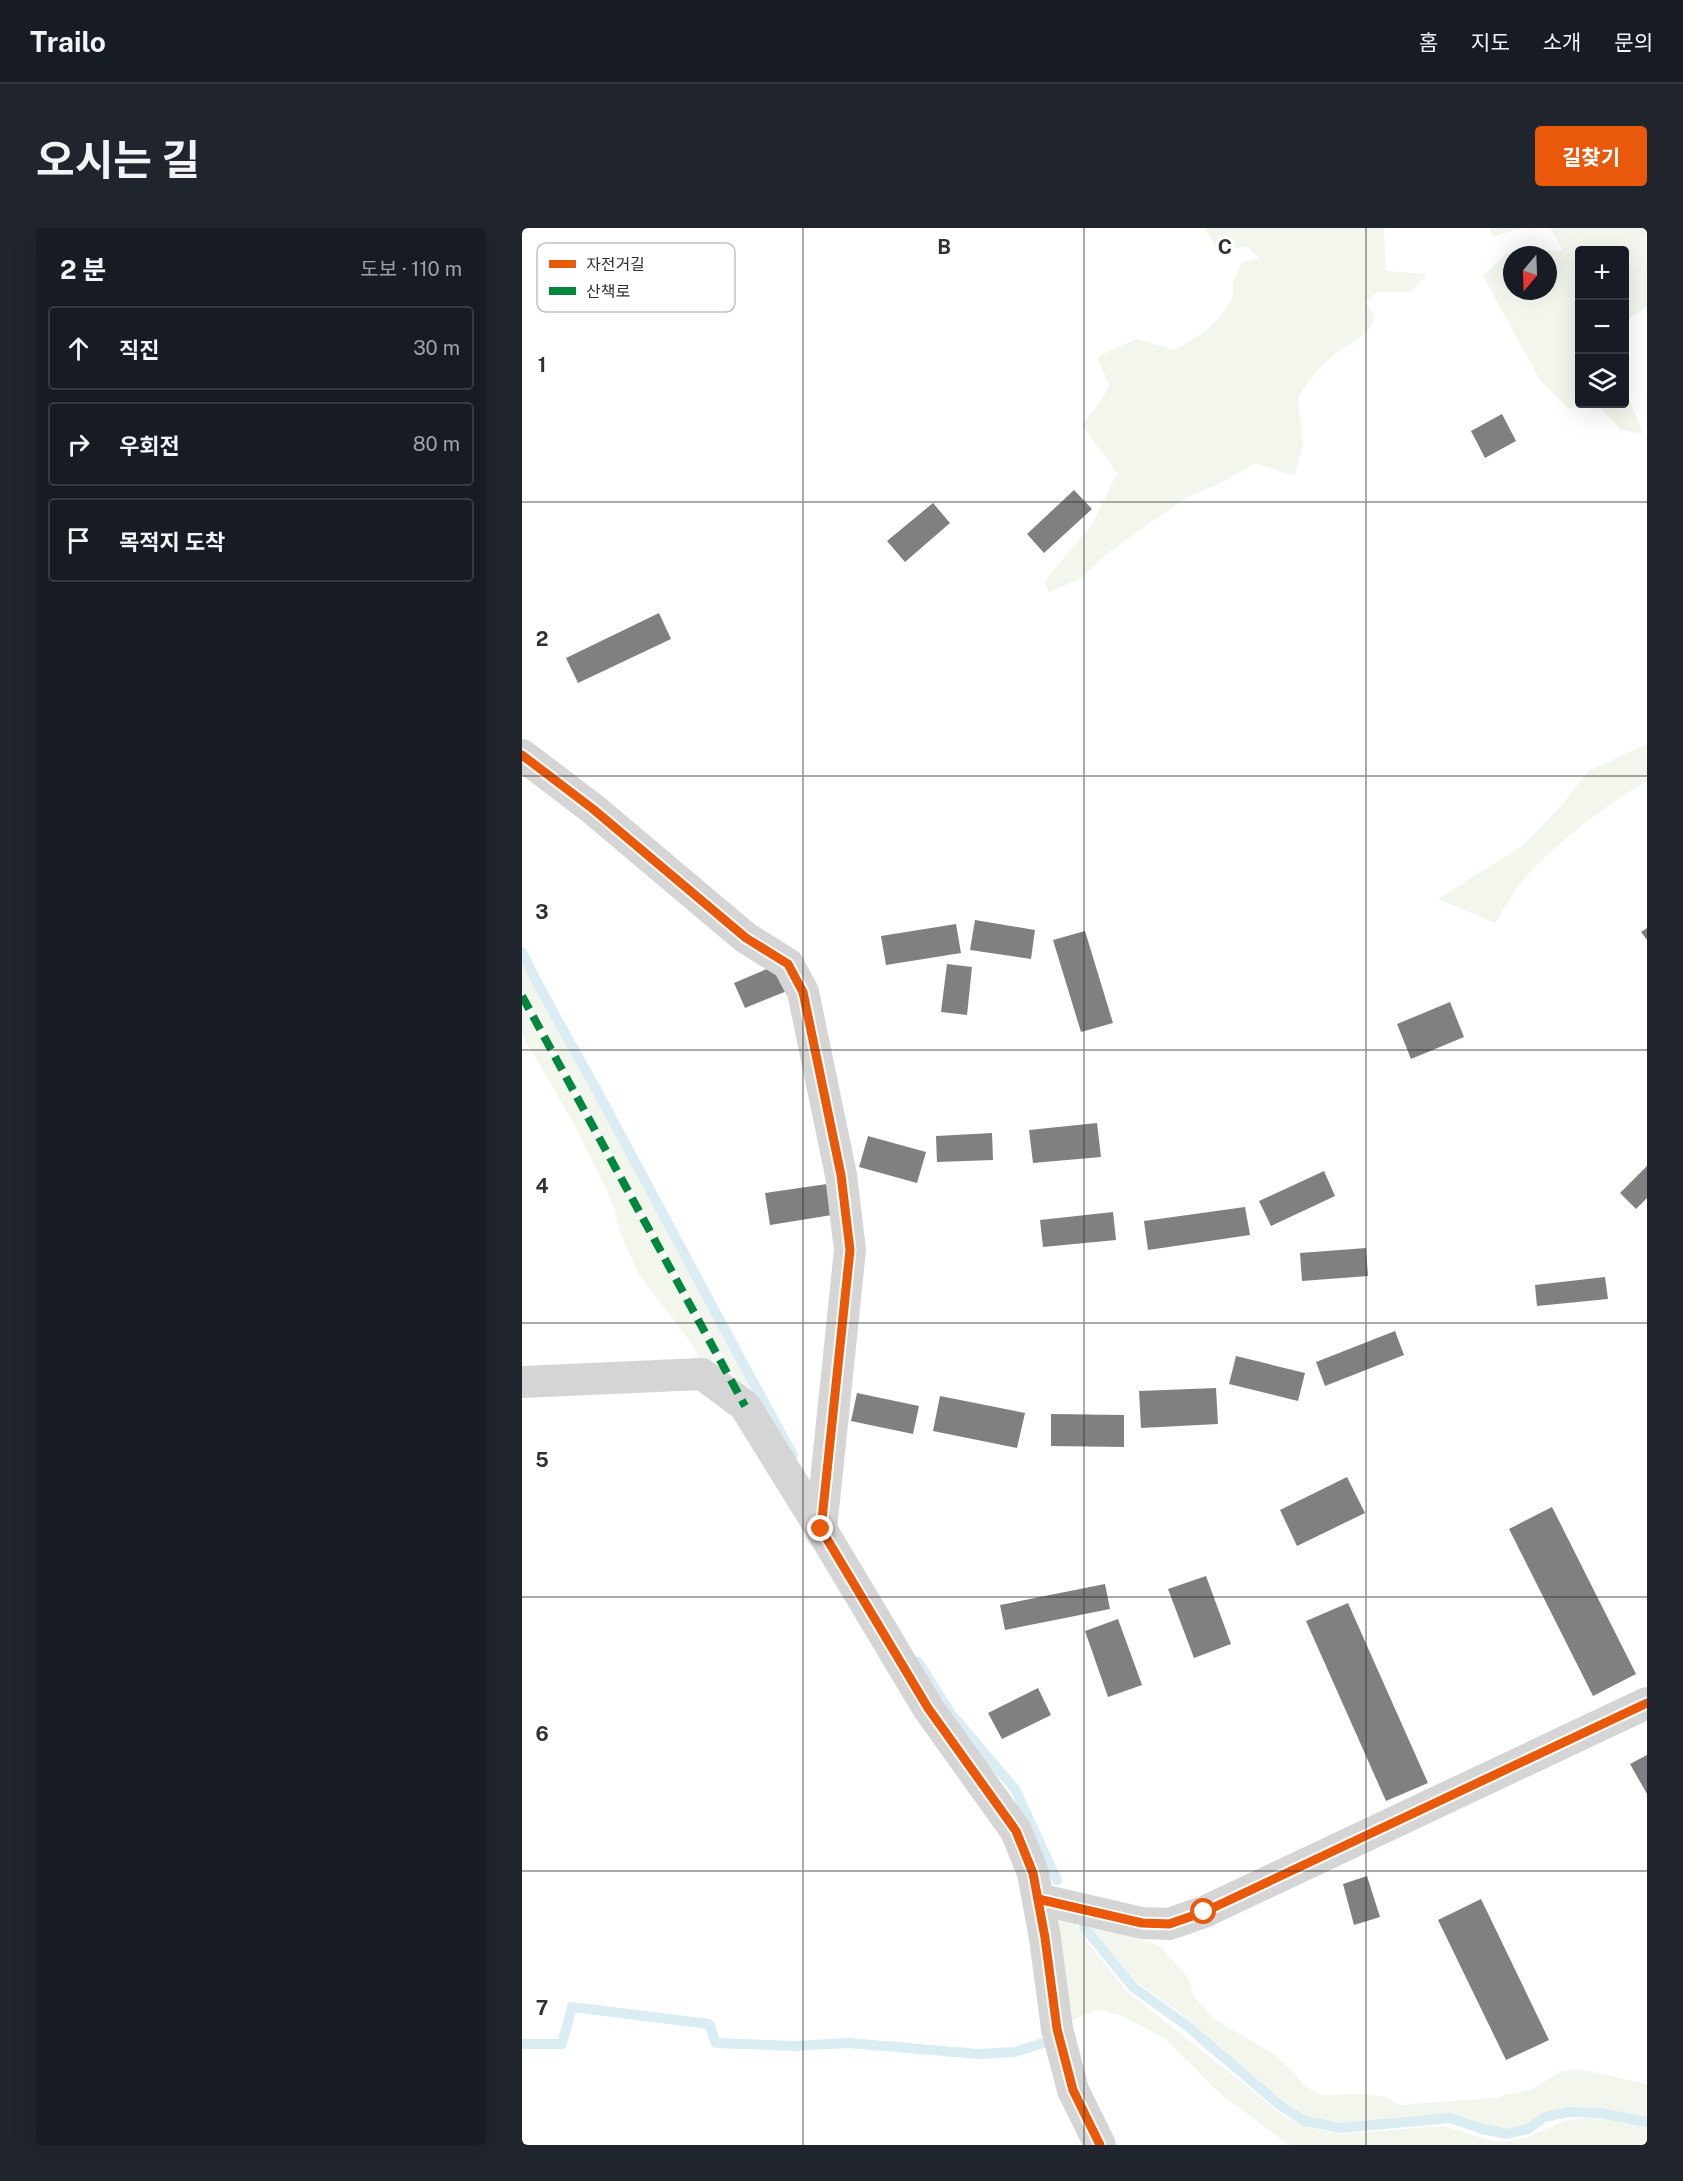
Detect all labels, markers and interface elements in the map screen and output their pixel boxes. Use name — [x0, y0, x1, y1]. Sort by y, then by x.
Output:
text: Trailo — [30, 25, 106, 58]
text: 홈 — [1419, 30, 1438, 55]
text: 지도 — [1471, 30, 1510, 55]
text: 소개 — [1543, 30, 1581, 55]
text: 문의 — [1614, 30, 1653, 55]
button: 길찾기 — [1535, 126, 1647, 186]
text: 오시는 길 — [36, 135, 200, 184]
text: B — [937, 235, 951, 259]
text: C — [1218, 235, 1232, 259]
legend — [537, 243, 735, 312]
north arrow — [1503, 246, 1557, 300]
map controls — [1575, 246, 1629, 408]
button: + — [1575, 246, 1629, 300]
text: 2 분 — [60, 254, 106, 285]
text: 자전거길 — [586, 255, 645, 274]
text: 도보 · 110 m — [360, 257, 462, 281]
text: 산책로 — [586, 282, 630, 301]
button: − — [1575, 300, 1629, 354]
icon: ahead — [62, 332, 95, 365]
text: 30 m — [413, 336, 460, 360]
text: 직진 — [119, 337, 159, 363]
text: 1 — [538, 353, 546, 377]
button: layers — [1575, 354, 1629, 408]
icon: right — [62, 428, 95, 461]
text: 80 m — [413, 432, 460, 456]
text: 우회전 — [119, 433, 180, 459]
icon: arrive — [62, 524, 95, 557]
text: 목적지 도착 — [119, 529, 225, 555]
text: 2 — [536, 627, 548, 651]
text: 3 — [535, 900, 549, 924]
text: 4 — [535, 1174, 549, 1198]
text: 5 — [535, 1448, 549, 1472]
route end — [807, 1515, 833, 1541]
text: 6 — [535, 1722, 549, 1746]
route start — [1190, 1898, 1216, 1924]
text: 7 — [536, 1996, 548, 2020]

